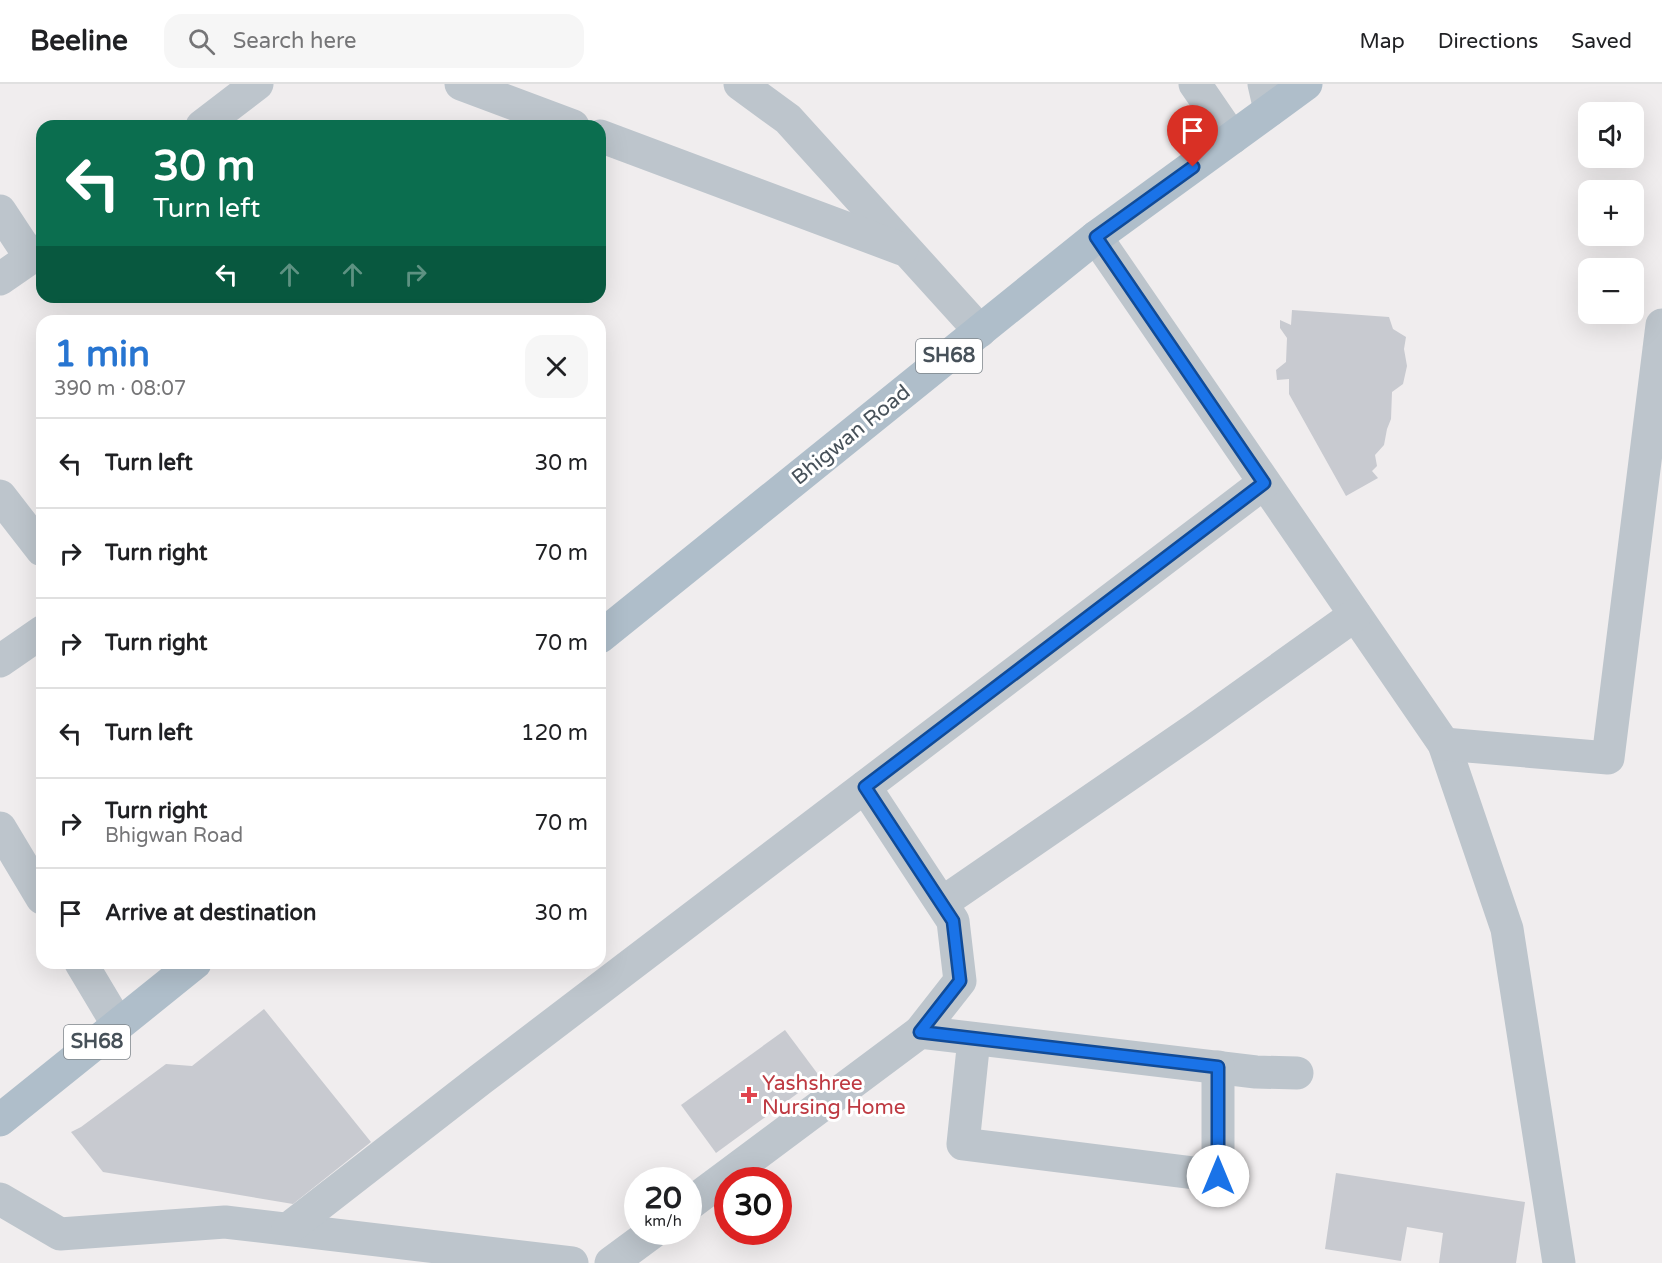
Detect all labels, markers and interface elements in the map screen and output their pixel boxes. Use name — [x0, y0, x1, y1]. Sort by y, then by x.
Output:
search box — [164, 14, 584, 68]
text: Beeline — [30, 24, 128, 58]
icon: search — [185, 25, 218, 58]
text: Search here — [233, 28, 357, 54]
text: Map — [1359, 29, 1405, 54]
text: Directions — [1438, 29, 1538, 54]
text: Saved — [1571, 29, 1632, 54]
map controls — [1578, 102, 1644, 324]
button: sound — [1578, 102, 1644, 168]
pin — [1167, 105, 1218, 167]
icon: arrive — [1176, 114, 1209, 147]
text: 30 m — [153, 141, 255, 192]
icon: left — [54, 144, 132, 222]
button: + — [1578, 180, 1644, 246]
text: Turn left — [153, 192, 260, 225]
icon: left — [210, 258, 243, 291]
icon: ahead — [273, 258, 306, 291]
icon: ahead — [336, 258, 369, 291]
icon: right — [399, 258, 432, 291]
button: − — [1578, 258, 1644, 324]
text: 1 min — [54, 333, 150, 376]
button: close — [525, 335, 588, 398]
road number: SH68 — [916, 339, 982, 373]
text: 390 m · 08:07 — [54, 377, 186, 401]
street label: Bhigwan Road — [787, 380, 915, 490]
icon: left — [54, 447, 87, 480]
text: Turn left — [105, 450, 193, 476]
text: 30 m — [534, 450, 588, 476]
icon: right — [54, 537, 87, 570]
text: Turn right — [105, 540, 207, 566]
text: 70 m — [534, 540, 588, 566]
icon: right — [54, 627, 87, 660]
text: Turn right — [105, 630, 207, 656]
text: 70 m — [534, 630, 588, 656]
icon: left — [54, 717, 87, 750]
text: Turn left — [105, 720, 193, 746]
text: 120 m — [521, 720, 588, 746]
text: Turn right — [105, 798, 207, 824]
icon: right — [54, 807, 87, 840]
text: 70 m — [534, 810, 588, 836]
text: Bhigwan Road — [105, 824, 243, 848]
icon: arrive — [54, 897, 87, 930]
text: Arrive at destination — [105, 900, 316, 926]
text: 30 m — [534, 900, 588, 926]
road number: SH68 — [64, 1025, 130, 1059]
place label: Yashshree Nursing Home — [762, 1071, 906, 1120]
marker: Yashshree Nursing Home — [740, 1086, 758, 1104]
position arrow — [1186, 1144, 1250, 1208]
speed limit sign: 30 — [714, 1167, 792, 1245]
text: 20 — [644, 1180, 682, 1217]
text: km/h — [644, 1212, 682, 1230]

